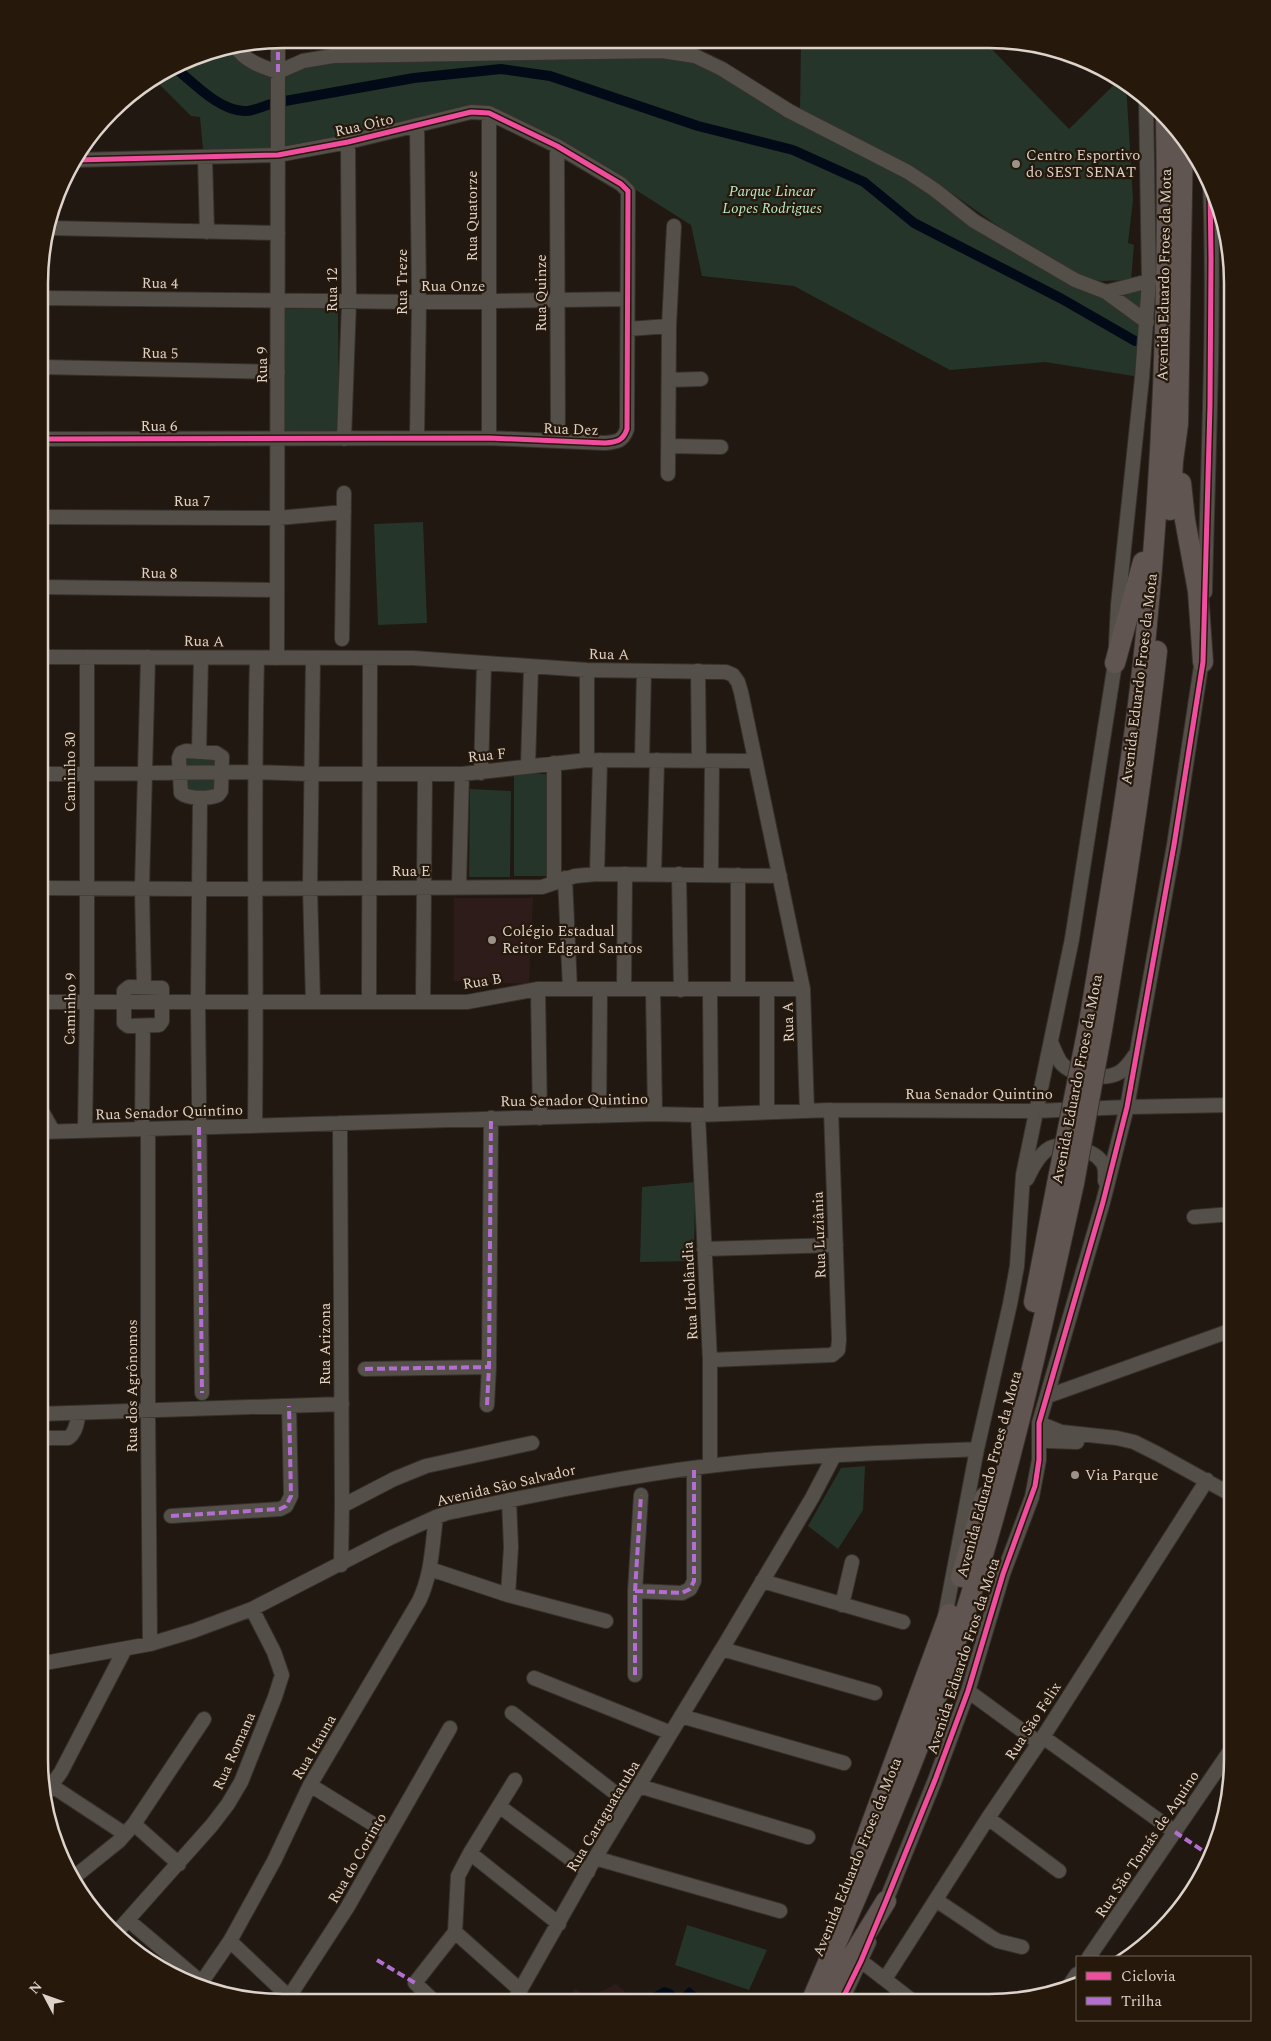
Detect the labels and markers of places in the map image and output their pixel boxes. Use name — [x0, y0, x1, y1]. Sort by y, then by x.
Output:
place label: Centro Esportivo do SEST SENAT — [1026, 144, 1140, 184]
marker: Centro Esportivo do SEST SENAT — [1010, 158, 1022, 170]
place label: Colégio Estadual Reitor Edgard Santos — [502, 920, 643, 960]
marker: Colégio Estadual Reitor Edgard Santos — [486, 934, 498, 946]
place label: Via Parque — [1085, 1464, 1159, 1487]
marker: Via Parque — [1069, 1469, 1081, 1481]

